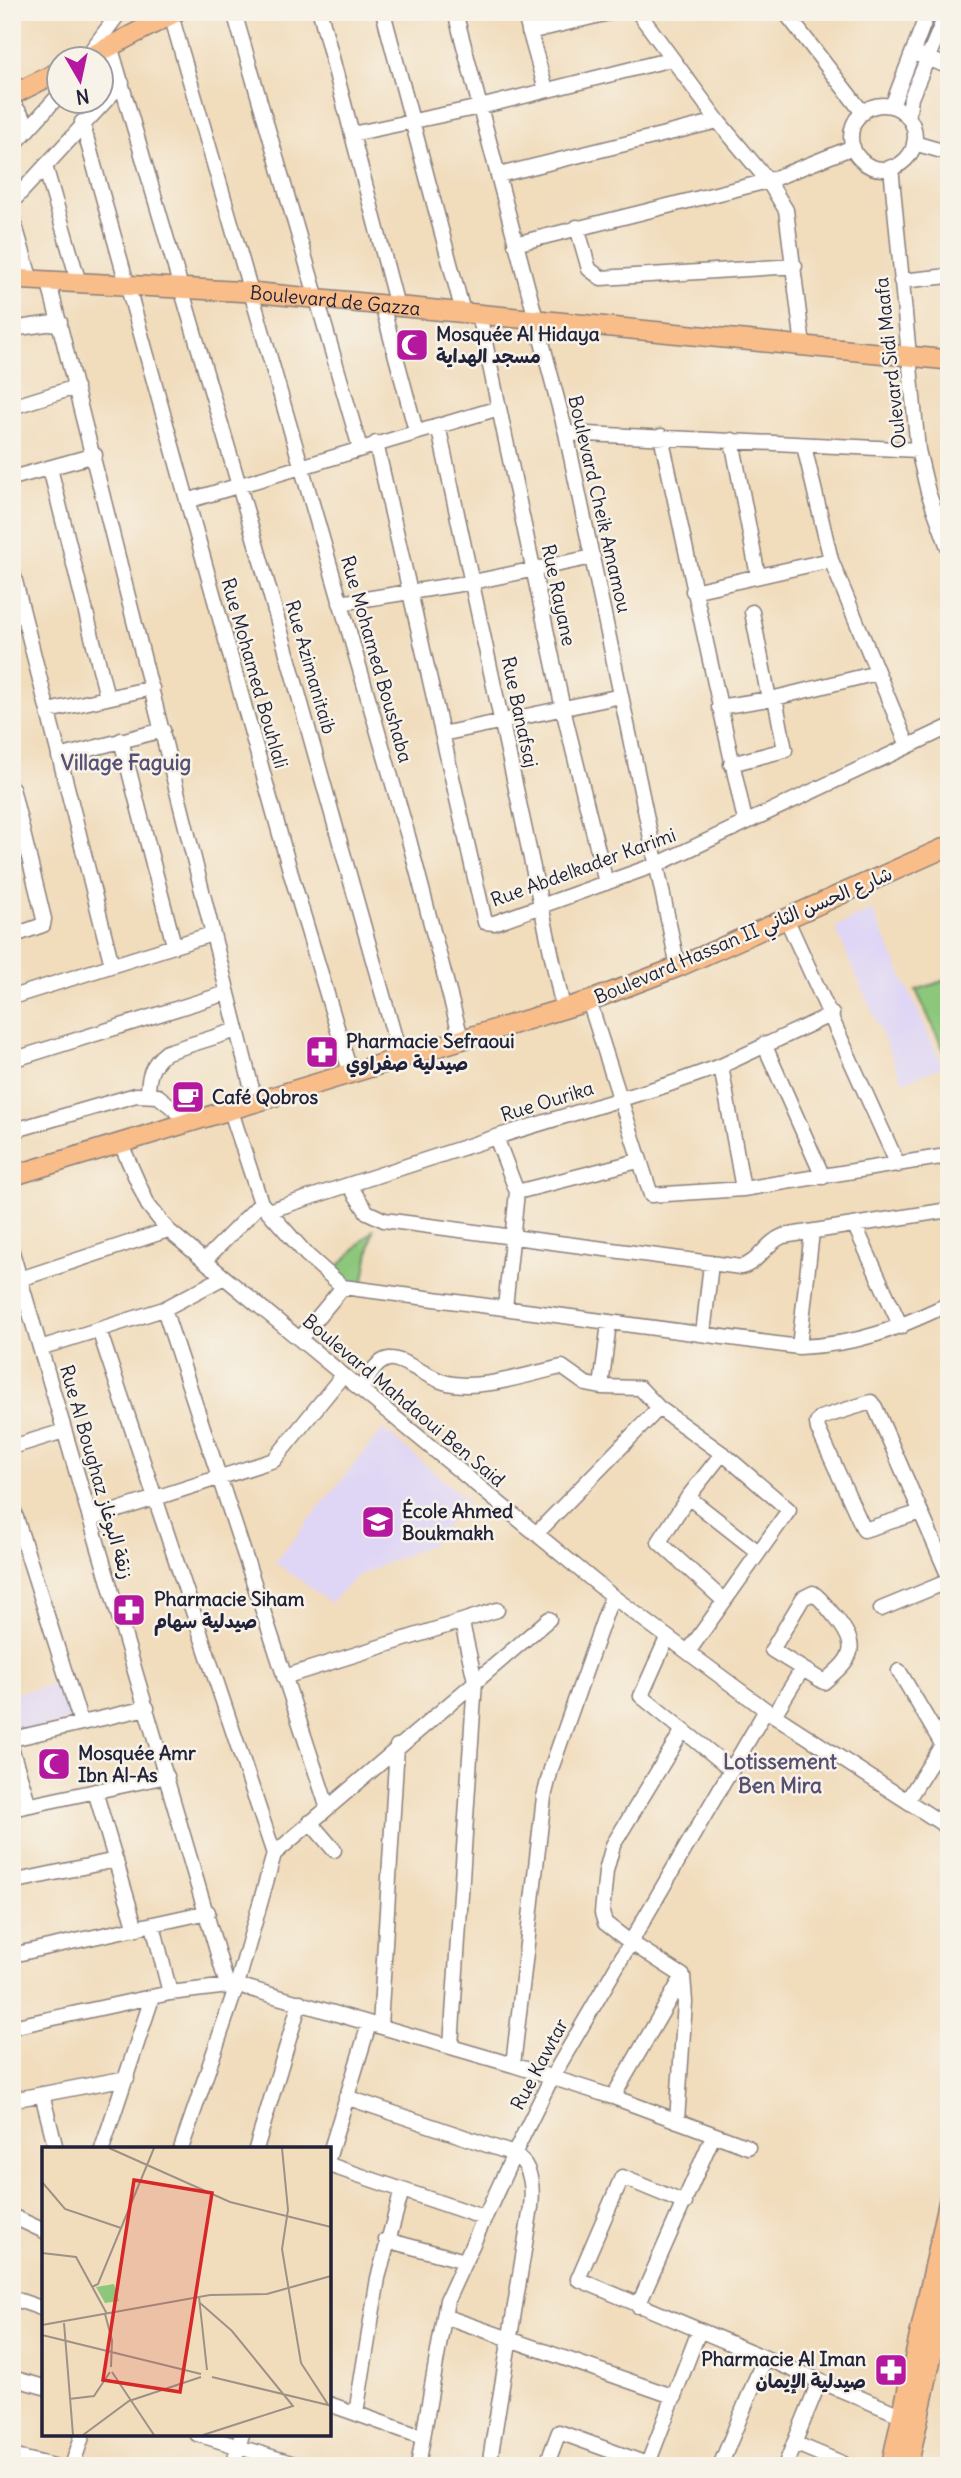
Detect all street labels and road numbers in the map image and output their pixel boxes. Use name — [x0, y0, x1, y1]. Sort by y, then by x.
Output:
street label: Oulevard Sidi Maafa — [869, 276, 911, 450]
street label: Boulevard de Gazza — [249, 280, 422, 321]
street label: Boulevard Cheik Amamou — [563, 393, 637, 615]
street label: Rue Rayane — [537, 542, 581, 648]
street label: Rue Mohamed Boushaba — [336, 553, 418, 765]
street label: Rue Mohamed Bouhlali — [216, 575, 294, 771]
street label: Rue Azimanitaib — [280, 597, 342, 737]
street label: Rue Banafsaj — [497, 654, 543, 770]
street label: Rue Abdelkader Karimi — [487, 822, 679, 912]
street label: Boulevard Hassan II شارع الحسن الثاني — [590, 861, 898, 1013]
street label: Rue Ourika — [498, 1075, 597, 1127]
street label: Boulevard Mahdaoui Ben Said — [298, 1308, 510, 1492]
street label: Rue Al Boughaz زنقة البوغاز — [54, 1362, 139, 1582]
street label: Rue Kawtar — [505, 2014, 573, 2114]

